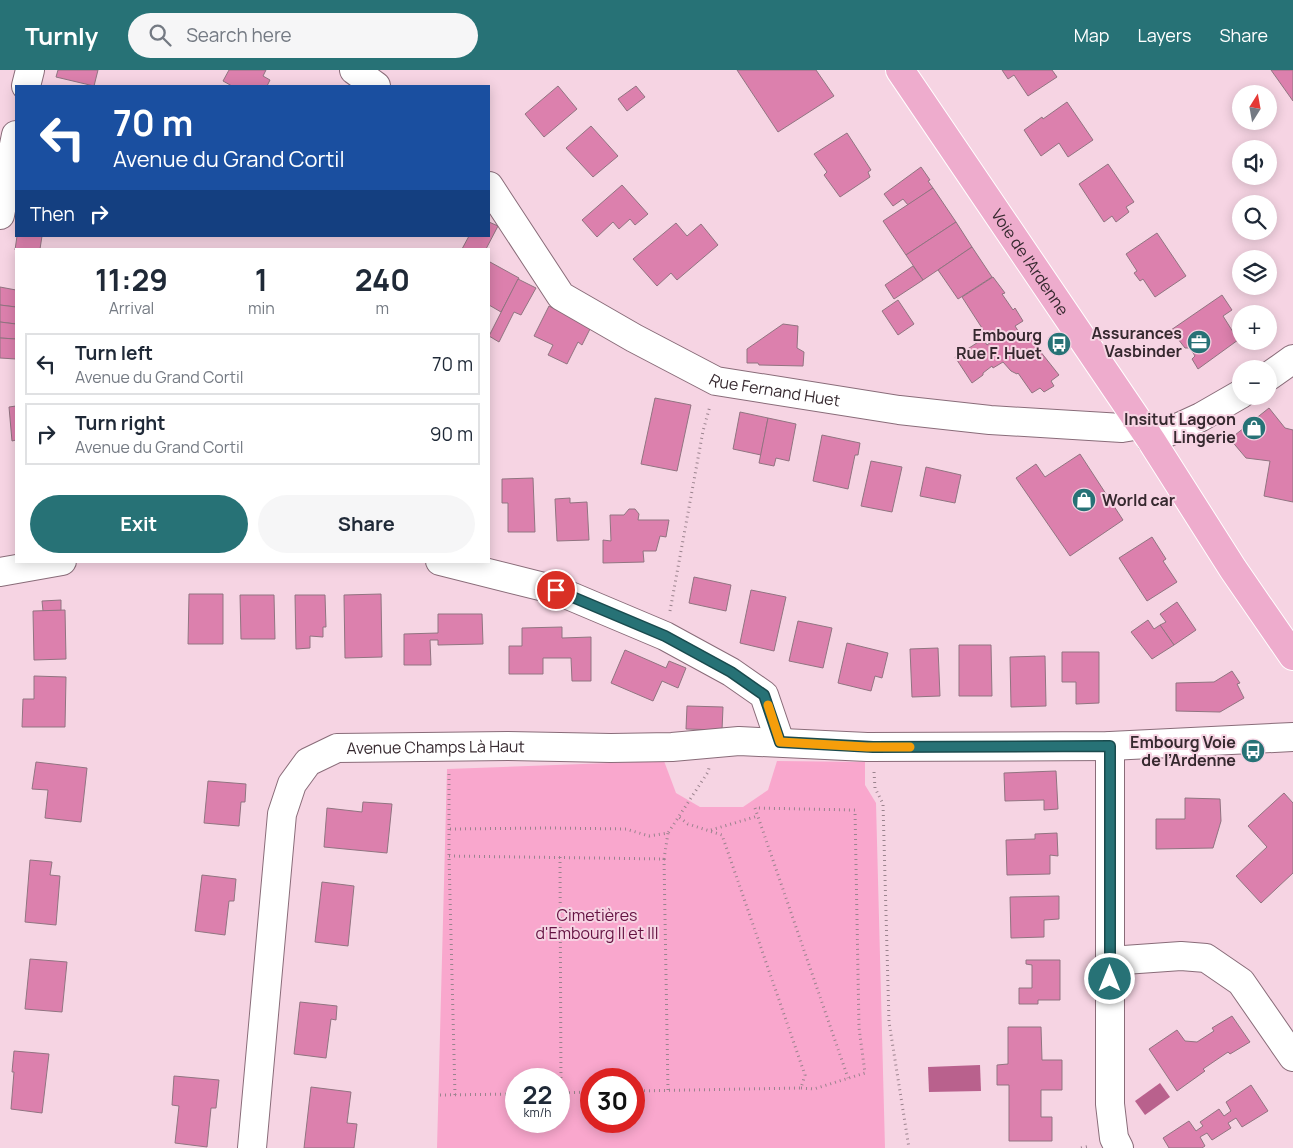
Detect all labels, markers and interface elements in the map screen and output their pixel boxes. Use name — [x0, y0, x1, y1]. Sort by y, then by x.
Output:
search box — [128, 13, 478, 58]
text: Turnly — [25, 19, 98, 52]
icon: search — [146, 21, 174, 49]
text: Search here — [186, 22, 292, 48]
text: Map — [1074, 23, 1109, 47]
text: Layers — [1137, 23, 1191, 47]
text: Share — [1219, 23, 1268, 47]
north arrow — [1232, 85, 1278, 130]
map controls — [1232, 85, 1277, 405]
text: 70 m — [113, 99, 193, 147]
icon: left — [30, 105, 95, 170]
button: sound — [1232, 140, 1277, 185]
text: Avenue du Grand Cortil — [113, 144, 345, 174]
button: search — [1232, 195, 1277, 240]
icon: right — [85, 200, 113, 228]
text: Then — [30, 201, 75, 227]
street label: Voie de l'Ardenne — [986, 205, 1074, 319]
button: layers — [1232, 250, 1277, 295]
text: 11:29 — [95, 259, 168, 300]
text: 1 — [255, 259, 268, 300]
text: 240 — [355, 259, 410, 300]
text: Arrival — [109, 297, 154, 319]
text: min — [248, 297, 275, 319]
text: m — [376, 297, 389, 319]
button: + — [1232, 305, 1277, 350]
place label: Assurances Vasbinder — [1091, 322, 1182, 362]
place label: Embourg Rue F. Huet — [956, 324, 1042, 364]
office icon: Assurances Vasbinder — [1186, 329, 1212, 355]
bus stop icon: Embourg Rue F. Huet — [1046, 331, 1072, 357]
text: Turn left — [75, 340, 153, 366]
icon: left — [32, 350, 60, 378]
text: 70 m — [432, 351, 473, 377]
button: − — [1232, 360, 1277, 405]
text: Avenue du Grand Cortil — [75, 366, 243, 388]
street label: Rue Fernand Huet — [705, 368, 842, 412]
place label: Insitut Lagoon Lingerie — [1124, 408, 1236, 448]
text: Turn right — [75, 410, 165, 436]
shop icon: Insitut Lagoon Lingerie — [1241, 415, 1267, 441]
icon: right — [32, 420, 60, 448]
text: 90 m — [430, 421, 473, 447]
text: Avenue du Grand Cortil — [75, 436, 243, 458]
shop icon: World car — [1071, 487, 1097, 513]
place label: World car — [1102, 489, 1175, 511]
button: Exit — [30, 495, 248, 553]
button: Share — [258, 495, 475, 553]
pin — [535, 569, 577, 611]
icon: arrive — [542, 576, 570, 604]
place label: Embourg Voie de l’Ardenne — [1130, 731, 1236, 771]
street label: Avenue Champs Là Haut — [346, 735, 525, 759]
bus stop icon: Embourg Voie de l’Ardenne — [1240, 738, 1266, 764]
park label: Cimetières d'Embourg II et III — [536, 904, 658, 944]
position arrow — [1083, 952, 1135, 1004]
speed limit sign: 30 — [580, 1068, 645, 1133]
text: 22 — [523, 1077, 552, 1112]
text: km/h — [524, 1104, 551, 1121]

